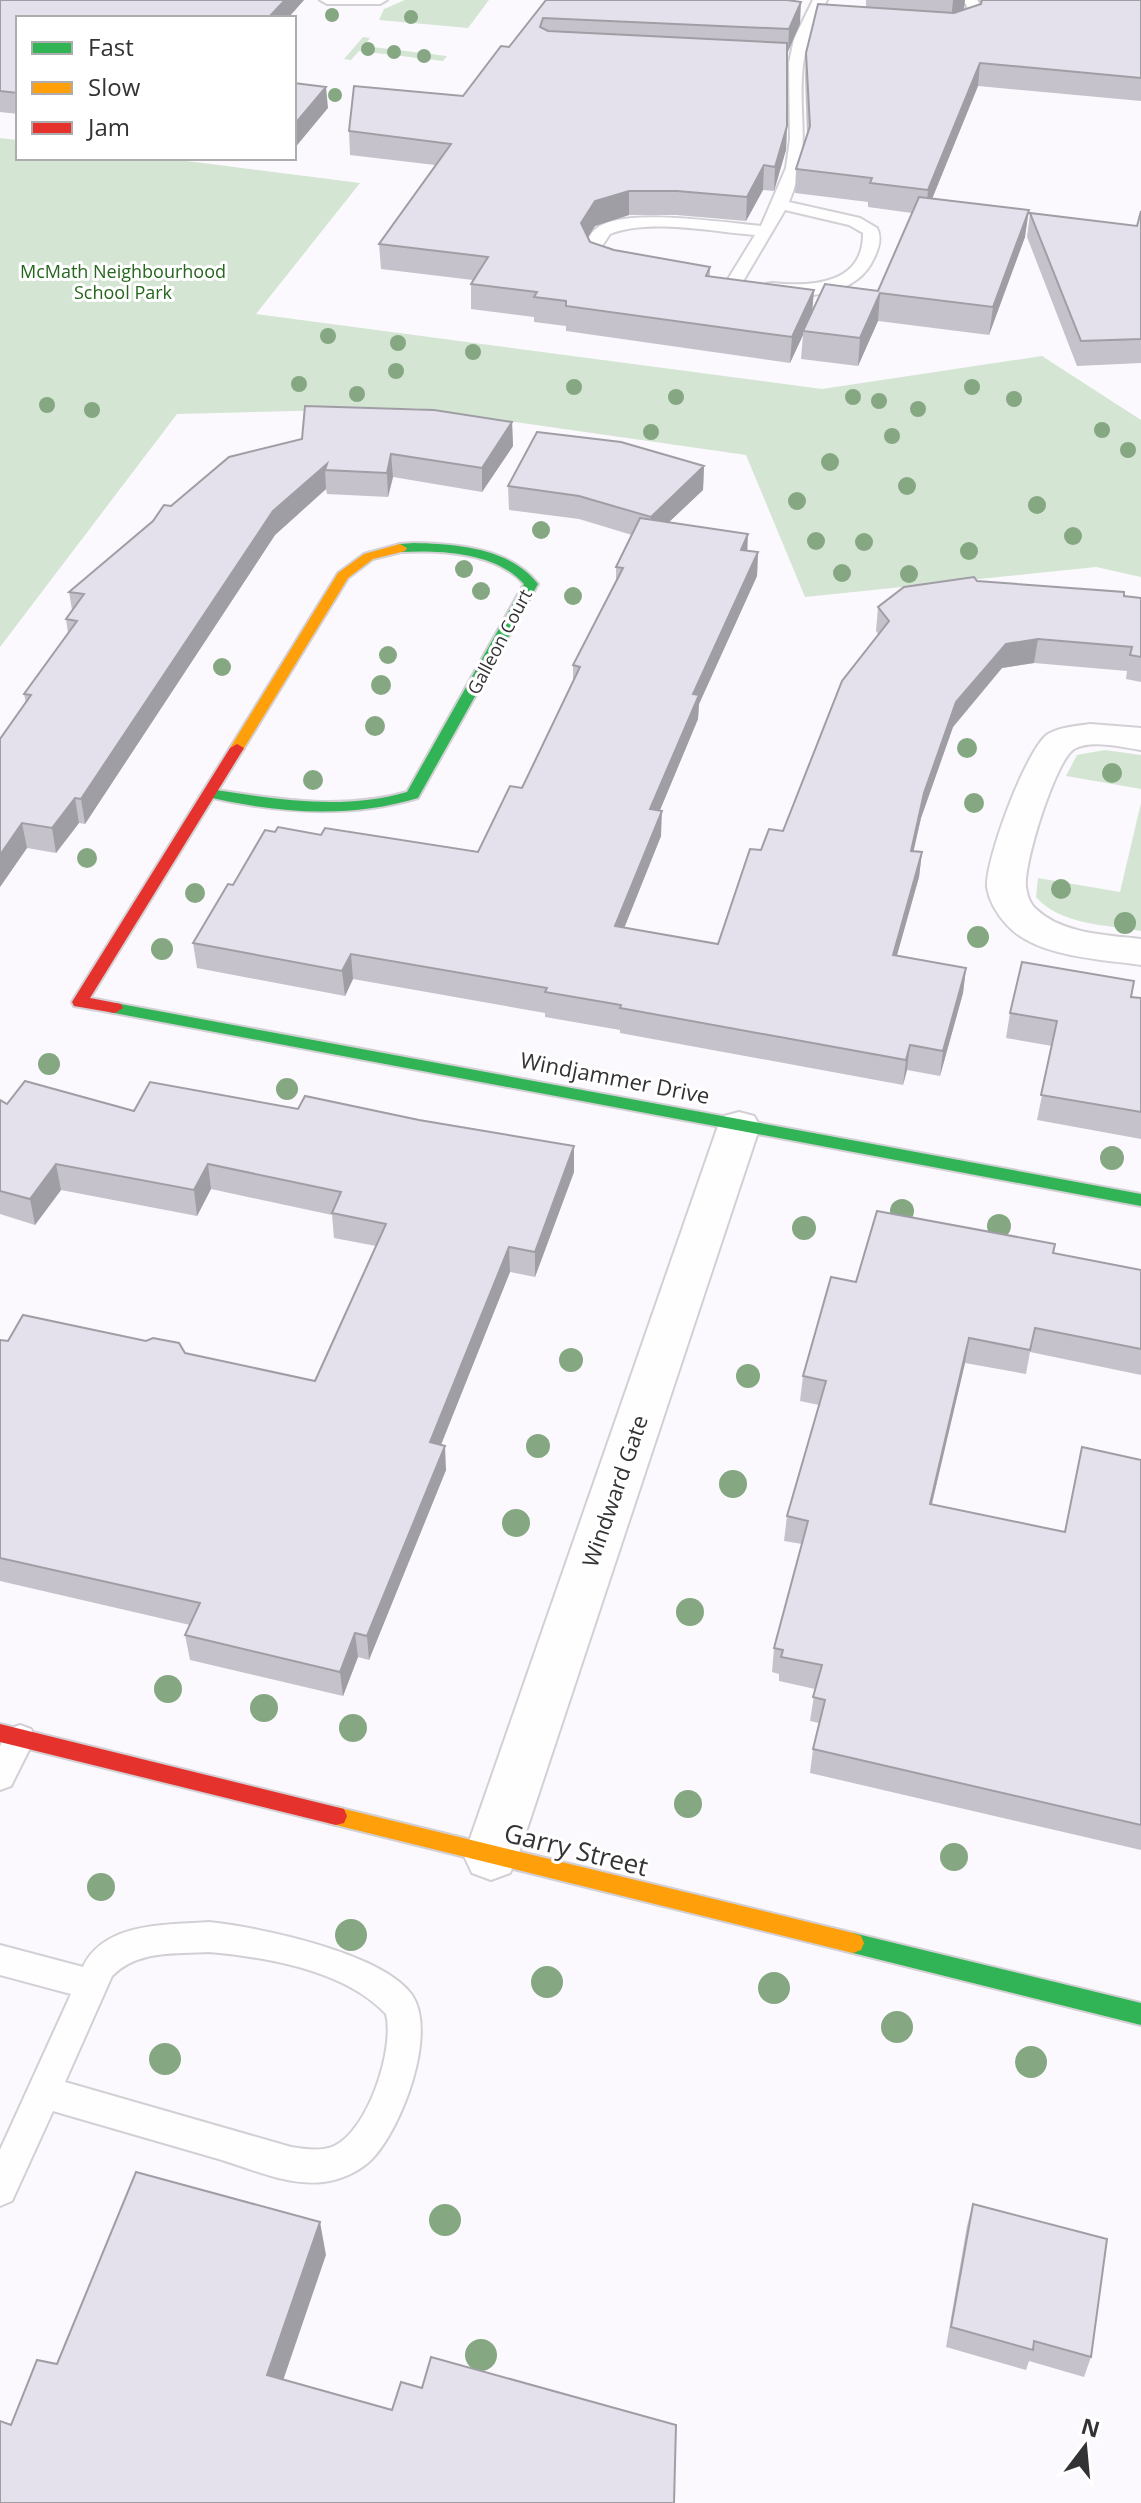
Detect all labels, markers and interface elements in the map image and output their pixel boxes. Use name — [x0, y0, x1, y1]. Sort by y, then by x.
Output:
legend — [16, 16, 296, 160]
text: Fast — [88, 30, 134, 63]
text: Slow — [88, 70, 141, 103]
text: Jam — [86, 110, 130, 143]
park label: McMath Neighbourhood School Park — [20, 259, 226, 304]
street label: Galleon Court — [461, 585, 537, 698]
street label: Windjammer Drive — [518, 1044, 712, 1110]
street label: Windward Gate — [574, 1411, 654, 1571]
street label: Garry Street — [501, 1814, 652, 1884]
north arrow — [1045, 2407, 1125, 2487]
text: N — [1078, 2410, 1104, 2444]

